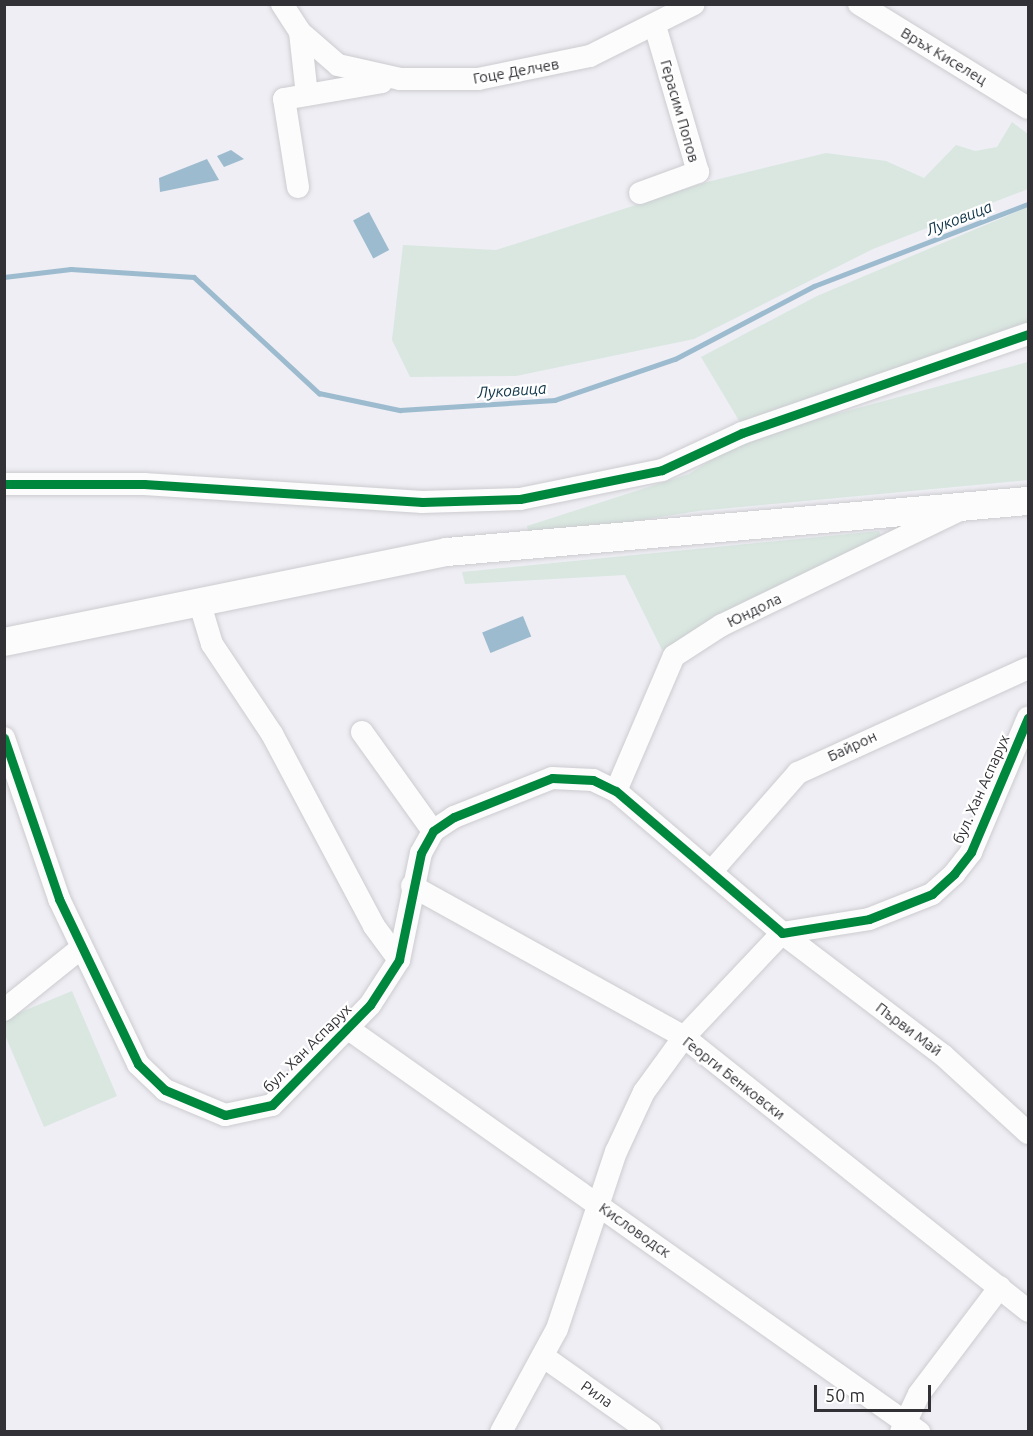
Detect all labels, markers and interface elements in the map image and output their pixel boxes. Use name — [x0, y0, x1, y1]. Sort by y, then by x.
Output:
street label: Връх Киселец — [898, 23, 990, 89]
street label: Гоце Делчев — [472, 55, 560, 87]
street label: Герасим Попов — [657, 58, 703, 164]
water label: Луковица — [923, 197, 995, 239]
water label: Луковица — [477, 378, 547, 402]
street label: Юндола — [724, 589, 784, 631]
street label: Байрон — [825, 727, 879, 765]
street label: бул. Хан Аспарух — [949, 732, 1013, 846]
street label: Първи Май — [872, 998, 946, 1060]
street label: бул. Хан Аспарух — [259, 1000, 355, 1096]
street label: Георги Бенковски — [679, 1033, 789, 1123]
street label: Кисловодск — [596, 1199, 674, 1261]
scale bar — [817, 1373, 934, 1411]
street label: Рила — [578, 1377, 616, 1411]
text: 50 m — [825, 1385, 865, 1405]

